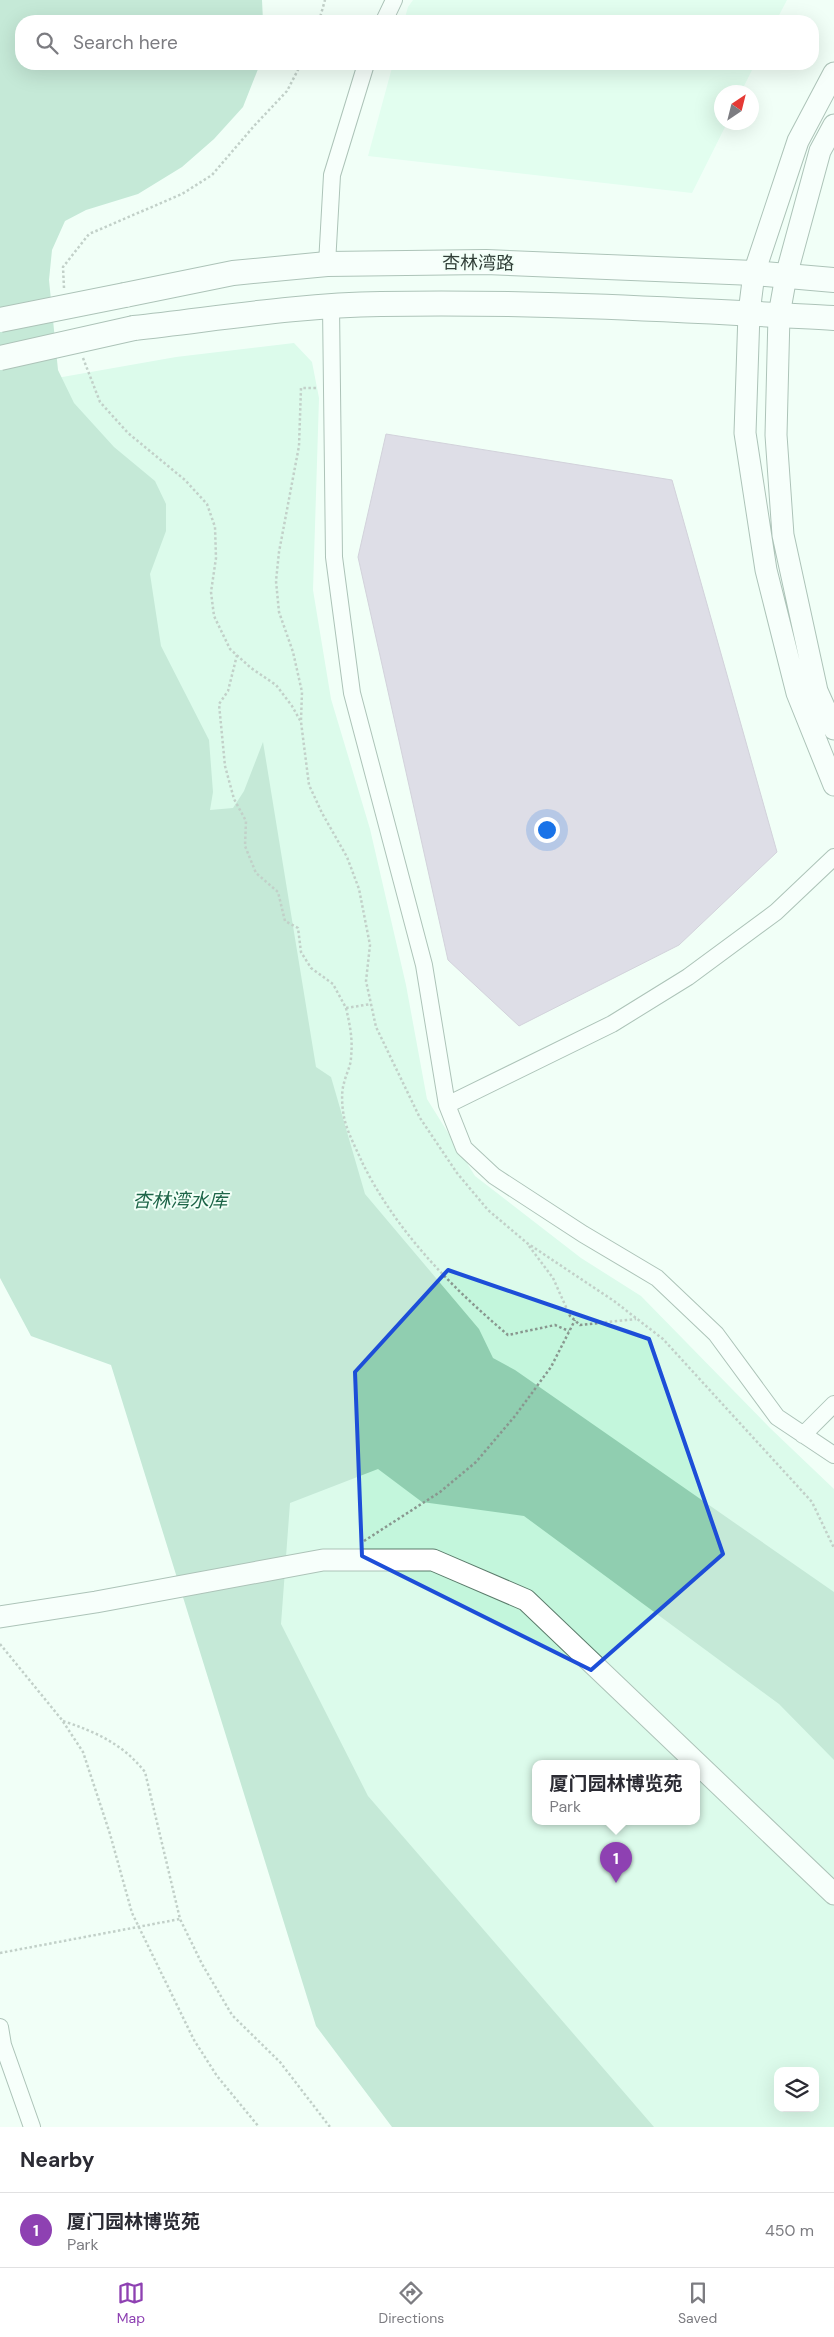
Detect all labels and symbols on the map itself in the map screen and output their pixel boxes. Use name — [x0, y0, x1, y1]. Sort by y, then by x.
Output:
north arrow — [714, 85, 759, 130]
street label: 杏林湾路 — [442, 250, 514, 276]
your location — [534, 817, 560, 843]
water label: 杏林湾水库 — [132, 1188, 230, 1213]
pin: 1 — [600, 1842, 632, 1883]

